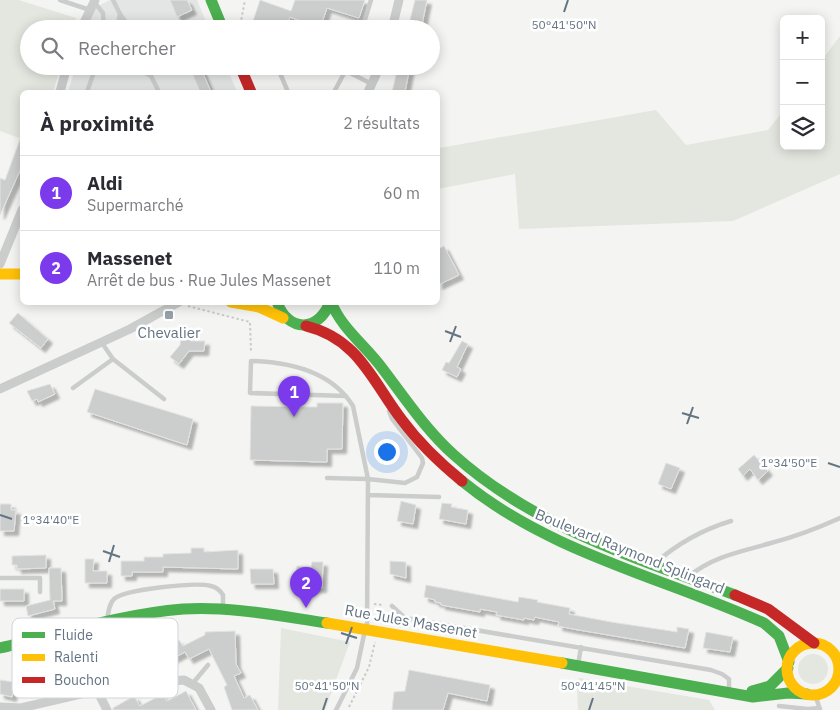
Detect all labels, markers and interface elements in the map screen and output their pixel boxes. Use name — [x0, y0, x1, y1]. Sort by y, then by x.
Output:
map controls — [780, 15, 825, 150]
button: + — [780, 15, 825, 60]
text: 50°41'50"N — [531, 17, 597, 32]
search box — [20, 20, 440, 75]
icon: search — [38, 34, 66, 62]
text: Rechercher — [78, 36, 176, 60]
button: − — [780, 60, 825, 105]
button: layers — [780, 105, 825, 150]
text: À proximité — [40, 109, 154, 137]
text: 2 résultats — [343, 113, 420, 133]
text: Aldi — [87, 171, 123, 195]
text: 1 — [51, 183, 61, 203]
text: 60 m — [383, 183, 420, 203]
text: Supermarché — [87, 195, 184, 215]
text: Massenet — [87, 246, 172, 270]
text: 2 — [51, 258, 61, 278]
text: 110 m — [373, 258, 420, 278]
text: Arrêt de bus · Rue Jules Massenet — [87, 270, 331, 290]
marker: Chevalier — [163, 309, 175, 321]
place label: Chevalier — [138, 323, 201, 342]
pin: 1 — [278, 376, 310, 417]
your location — [374, 439, 400, 465]
text: 1°34'50"E — [761, 455, 817, 470]
street label: Boulevard Raymond Splingard — [532, 504, 728, 598]
text: 1°34'40"E — [23, 512, 79, 527]
pin: 2 — [290, 567, 322, 608]
street label: Rue Jules Massenet — [343, 600, 479, 642]
legend — [12, 618, 178, 698]
text: Fluide — [54, 626, 93, 644]
text: Ralenti — [54, 648, 98, 666]
text: Bouchon — [54, 671, 110, 689]
text: 50°41'50"N — [294, 678, 360, 693]
text: 50°41'45"N — [560, 678, 626, 693]

